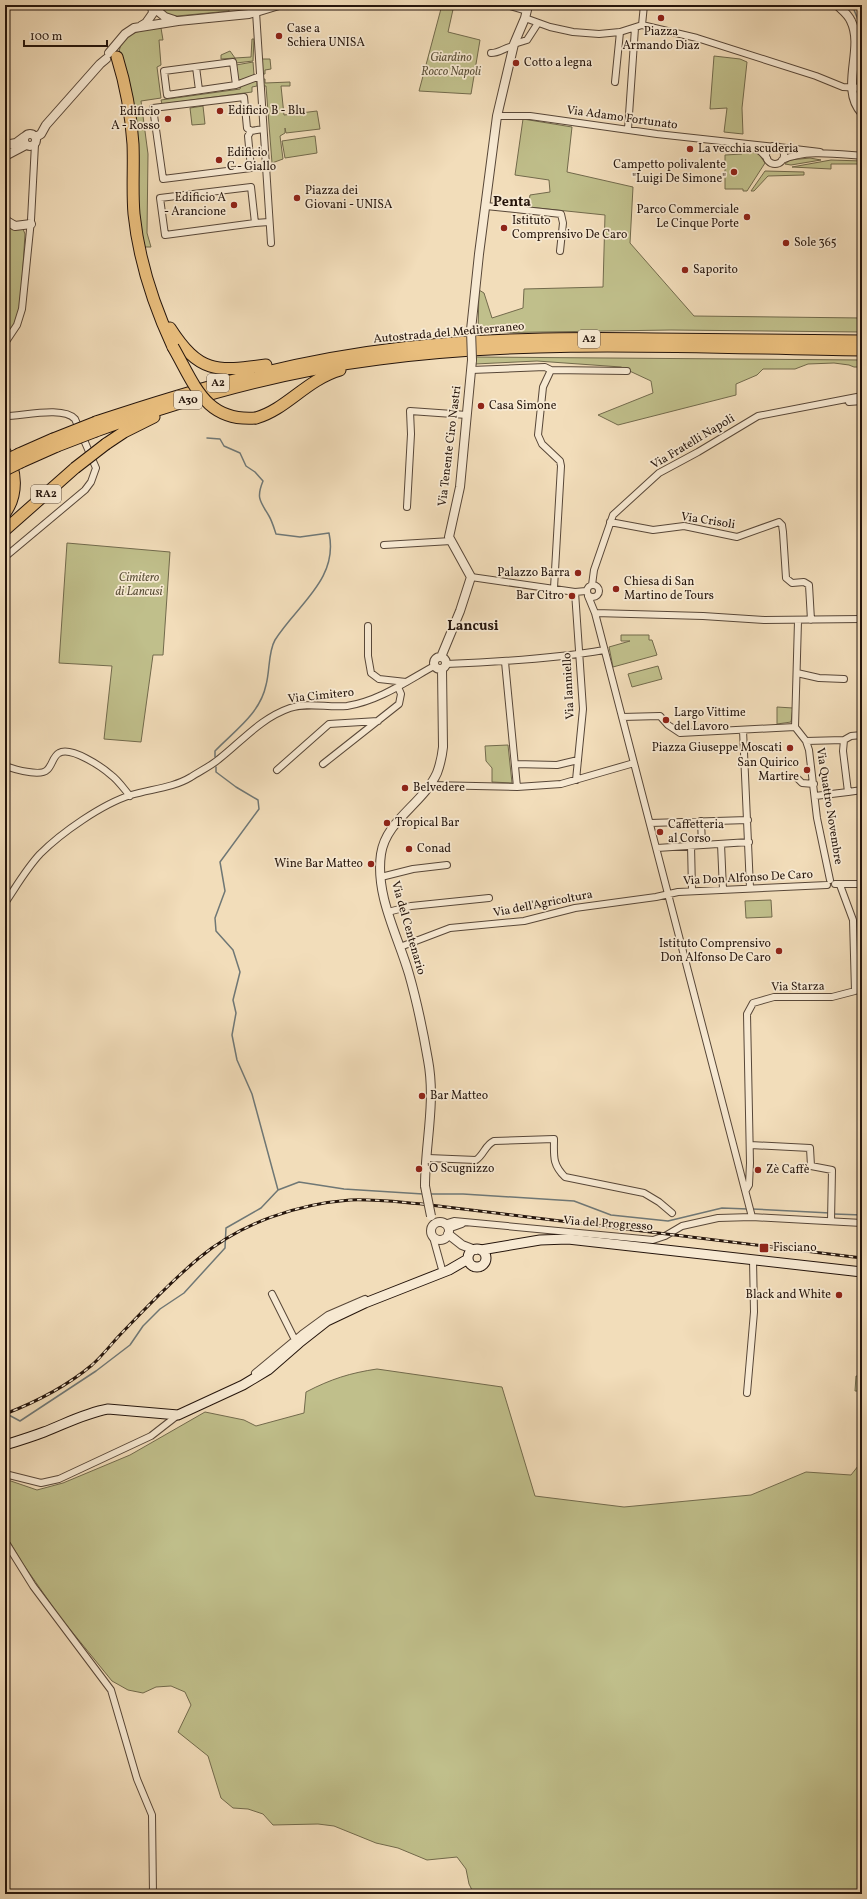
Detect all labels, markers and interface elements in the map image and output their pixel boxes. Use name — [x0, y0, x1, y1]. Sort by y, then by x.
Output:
marker: Piazza Armando Diaz — [656, 13, 666, 23]
place label: Case a Schiera UNISA — [287, 21, 365, 51]
scale bar — [24, 22, 107, 48]
place label: Piazza Armando Diaz — [622, 24, 700, 54]
text: 100 m — [30, 29, 63, 45]
marker: Case a Schiera UNISA — [274, 31, 284, 41]
park label: Giardino Rocco Napoli — [421, 50, 482, 80]
place label: Cotto a legna — [524, 55, 592, 71]
marker: Cotto a legna — [511, 58, 521, 68]
street label: Via Adamo Fortunato — [565, 102, 679, 134]
place label: Edificio B - Blu — [228, 103, 306, 119]
place label: Edificio A - Rosso — [111, 104, 160, 134]
marker: Edificio B - Blu — [215, 106, 225, 116]
marker: Edificio A - Rosso — [163, 114, 173, 124]
place label: La vecchia scuderia — [698, 141, 799, 157]
marker: La vecchia scuderia — [685, 144, 695, 154]
place label: Edificio C - Giallo — [227, 145, 276, 175]
marker: Edificio C - Giallo — [214, 155, 224, 165]
place label: Campetto polivalente "Luigi De Simone" — [613, 157, 726, 187]
marker: Campetto polivalente "Luigi De Simone" — [729, 167, 739, 177]
place label: Piazza dei Giovani - UNISA — [305, 183, 393, 213]
place label: Edificio A - Arancione — [164, 190, 227, 220]
marker: Piazza dei Giovani - UNISA — [292, 193, 302, 203]
district label: Penta — [493, 193, 531, 212]
marker: Edificio A - Arancione — [229, 200, 239, 210]
place label: Parco Commerciale Le Cinque Porte — [636, 202, 739, 232]
marker: Parco Commerciale Le Cinque Porte — [742, 212, 752, 222]
place label: Istituto Comprensivo De Caro — [512, 213, 627, 243]
marker: Istituto Comprensivo De Caro — [499, 223, 509, 233]
place label: Sole 365 — [794, 235, 837, 251]
marker: Sole 365 — [781, 238, 791, 248]
place label: Saporito — [693, 262, 738, 278]
marker: Saporito — [680, 265, 690, 275]
street label: Autostrada del Mediterraneo — [373, 318, 525, 348]
road number: A2 — [578, 330, 600, 348]
road number: A2 — [207, 374, 229, 392]
street label: Via Tenente Ciro Nastri — [435, 384, 465, 507]
road number: A30 — [174, 391, 202, 409]
place label: Casa Simone — [489, 398, 557, 414]
marker: Casa Simone — [476, 401, 486, 411]
street label: Via Fratelli Napoli — [648, 410, 738, 473]
road number: RA2 — [31, 485, 61, 503]
street label: Via Crisoli — [680, 509, 737, 533]
place label: Palazzo Barra — [497, 565, 570, 581]
marker: Palazzo Barra — [573, 568, 583, 578]
park label: Cimitero di Lancusi — [116, 570, 164, 600]
place label: Chiesa di San Martino de Tours — [624, 574, 714, 604]
marker: Chiesa di San Martino de Tours — [611, 584, 621, 594]
place label: Bar Citro — [516, 588, 564, 604]
marker: Bar Citro — [567, 591, 577, 601]
district label: Lancusi — [447, 617, 499, 636]
street label: Via Ianniello — [559, 652, 579, 720]
street label: Via Cimitero — [287, 685, 355, 707]
place label: Largo Vittime del Lavoro — [674, 705, 746, 735]
marker: Largo Vittime del Lavoro — [661, 715, 671, 725]
place label: Piazza Giuseppe Moscati — [652, 740, 782, 756]
marker: Piazza Giuseppe Moscati — [785, 743, 795, 753]
street label: Via Quattro Novembre — [812, 746, 846, 866]
place label: San Quirico Martire — [737, 755, 799, 785]
marker: San Quirico Martire — [802, 765, 812, 775]
place label: Belvedere — [413, 780, 465, 796]
marker: Belvedere — [400, 783, 410, 793]
place label: Tropical Bar — [395, 815, 459, 831]
place label: Caffetteria al Corso — [668, 817, 724, 847]
marker: Tropical Bar — [382, 818, 392, 828]
marker: Caffetteria al Corso — [655, 827, 665, 837]
place label: Conad — [417, 841, 451, 857]
marker: Conad — [404, 844, 414, 854]
place label: Wine Bar Matteo — [274, 856, 363, 872]
marker: Wine Bar Matteo — [366, 859, 376, 869]
street label: Via Don Alfonso De Caro — [683, 867, 813, 889]
street label: Via del Centenario — [387, 879, 429, 977]
street label: Via dell'Agricoltura — [492, 887, 594, 921]
place label: Istituto Comprensivo Don Alfonso De Caro — [659, 936, 771, 966]
marker: Istituto Comprensivo Don Alfonso De Caro — [774, 946, 784, 956]
street label: Via Starza — [771, 979, 825, 995]
place label: Bar Matteo — [430, 1088, 488, 1104]
marker: Bar Matteo — [417, 1091, 427, 1101]
place label: 'O Scugnizzo — [427, 1161, 495, 1177]
place label: Zè Caffè — [766, 1162, 810, 1178]
marker: 'O Scugnizzo — [414, 1164, 424, 1174]
marker: Zè Caffè — [753, 1165, 763, 1175]
street label: Via del Progresso — [563, 1213, 653, 1235]
place label: Fisciano — [773, 1240, 817, 1256]
marker: Fisciano — [758, 1242, 770, 1254]
place label: Black and White — [746, 1287, 831, 1303]
marker: Black and White — [834, 1290, 844, 1300]

